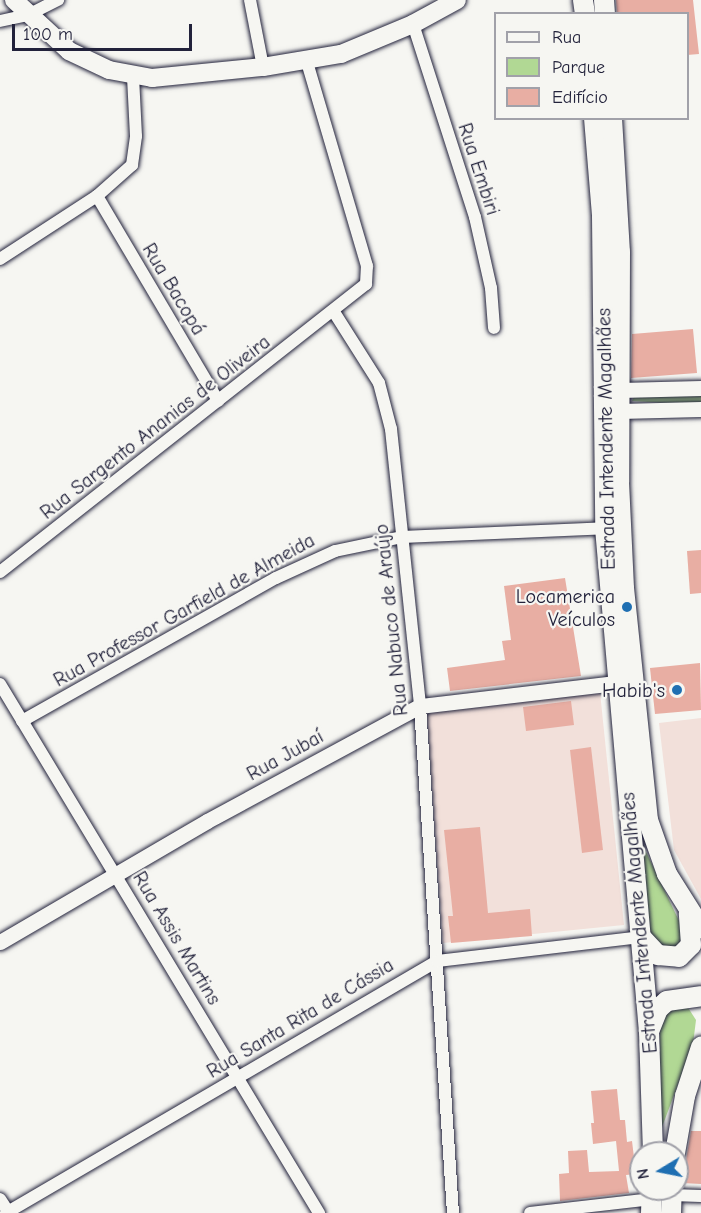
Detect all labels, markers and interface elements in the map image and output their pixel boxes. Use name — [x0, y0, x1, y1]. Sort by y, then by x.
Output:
scale bar — [15, 12, 195, 50]
legend — [494, 12, 689, 120]
text: 100 m — [23, 24, 73, 45]
text: Rua — [552, 27, 581, 48]
text: Parque — [552, 57, 605, 78]
text: Edifício — [552, 87, 608, 108]
street label: Rua Embiri — [453, 120, 505, 218]
street label: Rua Bacopá — [137, 239, 211, 339]
street label: Estrada Intendente Magalhães — [592, 308, 620, 570]
street label: Rua Sargento Ananias de Oliveira — [35, 330, 275, 524]
street label: Rua Nabuco de Araújo — [369, 523, 413, 717]
street label: Rua Professor Garfield de Almeida — [49, 528, 319, 692]
place label: Locamerica Veículos — [516, 584, 615, 631]
marker: Locamerica Veículos — [620, 600, 634, 614]
place label: Habib's — [602, 678, 665, 702]
marker: Habib's — [670, 683, 684, 697]
street label: Rua Jubaí — [242, 724, 328, 786]
street label: Estrada Intendente Magalhães — [616, 791, 662, 1055]
street label: Rua Assis Martins — [128, 867, 226, 1009]
street label: Rua Santa Rita de Cássia — [202, 953, 398, 1083]
north arrow — [629, 1141, 689, 1201]
text: N — [633, 1167, 653, 1180]

